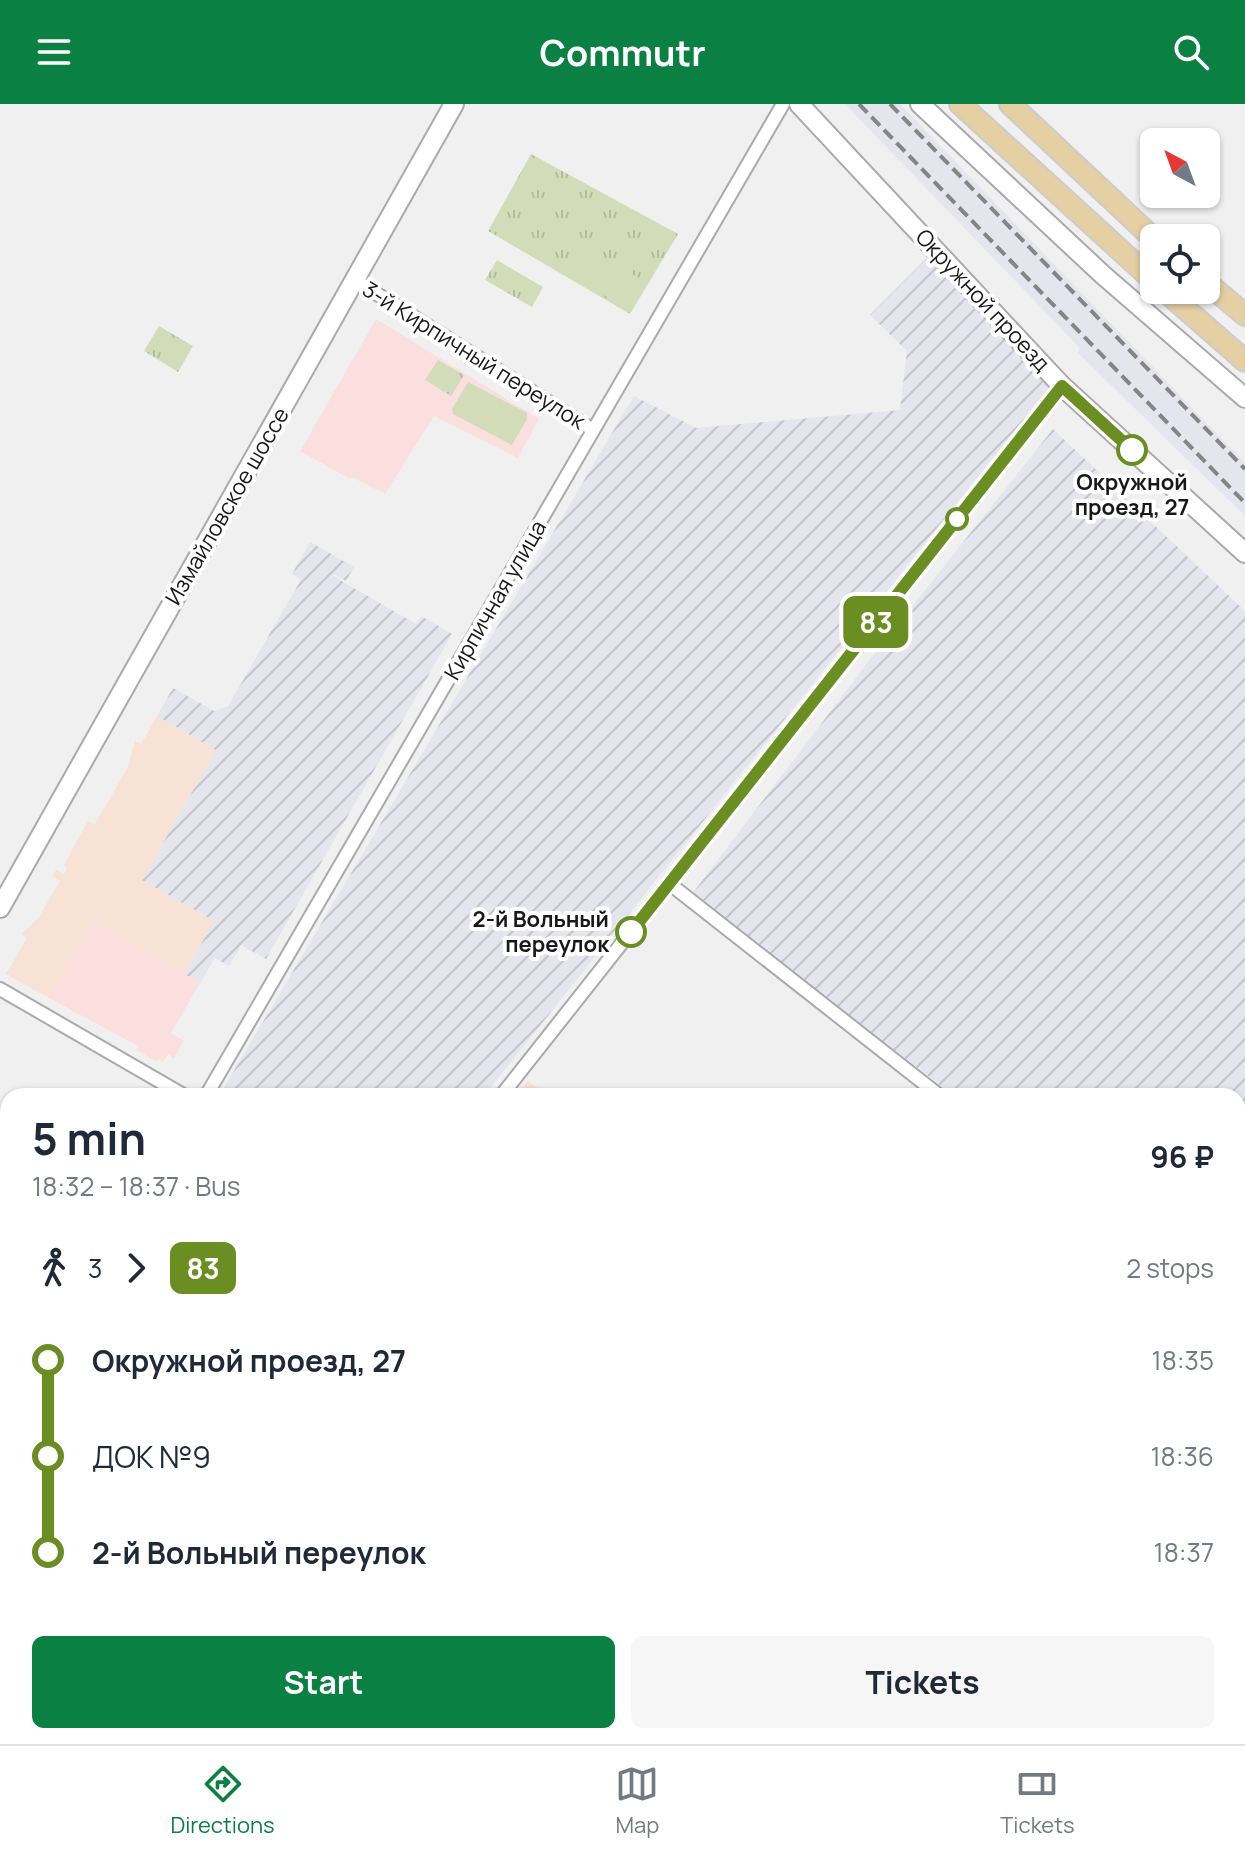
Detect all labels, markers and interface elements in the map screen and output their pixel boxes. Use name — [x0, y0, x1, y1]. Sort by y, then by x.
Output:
text: Commutr — [539, 28, 706, 77]
icon: menu — [32, 30, 76, 74]
icon: search — [1169, 30, 1213, 74]
north arrow — [1140, 128, 1220, 208]
map controls — [1140, 128, 1220, 304]
street label: Окружной проезд — [909, 222, 1057, 378]
button: locate — [1140, 224, 1220, 304]
street label: 3-й Кирпичный переулок — [357, 274, 592, 436]
street label: Измайловское шоссе — [158, 402, 296, 610]
marker: Окружной проезд, 27 — [1117, 435, 1147, 465]
place label: Окружной проезд, 27 — [1075, 467, 1189, 522]
unlabelled marker — [946, 508, 968, 530]
street label: Кирпичная улица — [437, 515, 553, 685]
line badge: 83 — [840, 596, 912, 648]
text: 83 — [859, 603, 893, 641]
place label: 2-й Вольный переулок — [473, 904, 610, 959]
marker: 2-й Вольный переулок — [616, 917, 646, 947]
text: 5 min — [32, 1108, 146, 1168]
text: 96 ₽ — [1150, 1136, 1214, 1177]
text: 18:32 – 18:37 · Bus — [32, 1168, 240, 1204]
icon: walk — [32, 1246, 76, 1290]
icon: forward — [114, 1246, 158, 1290]
text: 83 — [186, 1249, 220, 1287]
text: 3 — [88, 1250, 102, 1286]
text: 2 stops — [1126, 1250, 1214, 1286]
text: Окружной проезд, 27 — [92, 1340, 406, 1381]
text: 18:35 — [1152, 1342, 1214, 1378]
text: ДОК №9 — [92, 1436, 211, 1477]
text: 18:36 — [1150, 1438, 1214, 1474]
text: 2-й Вольный переулок — [92, 1532, 426, 1573]
text: 18:37 — [1154, 1534, 1214, 1570]
button: Start — [32, 1636, 615, 1728]
button: Tickets — [631, 1636, 1214, 1728]
tab: Directions — [170, 1762, 275, 1840]
tab: Map — [615, 1762, 659, 1840]
tab: Tickets — [1000, 1762, 1075, 1840]

